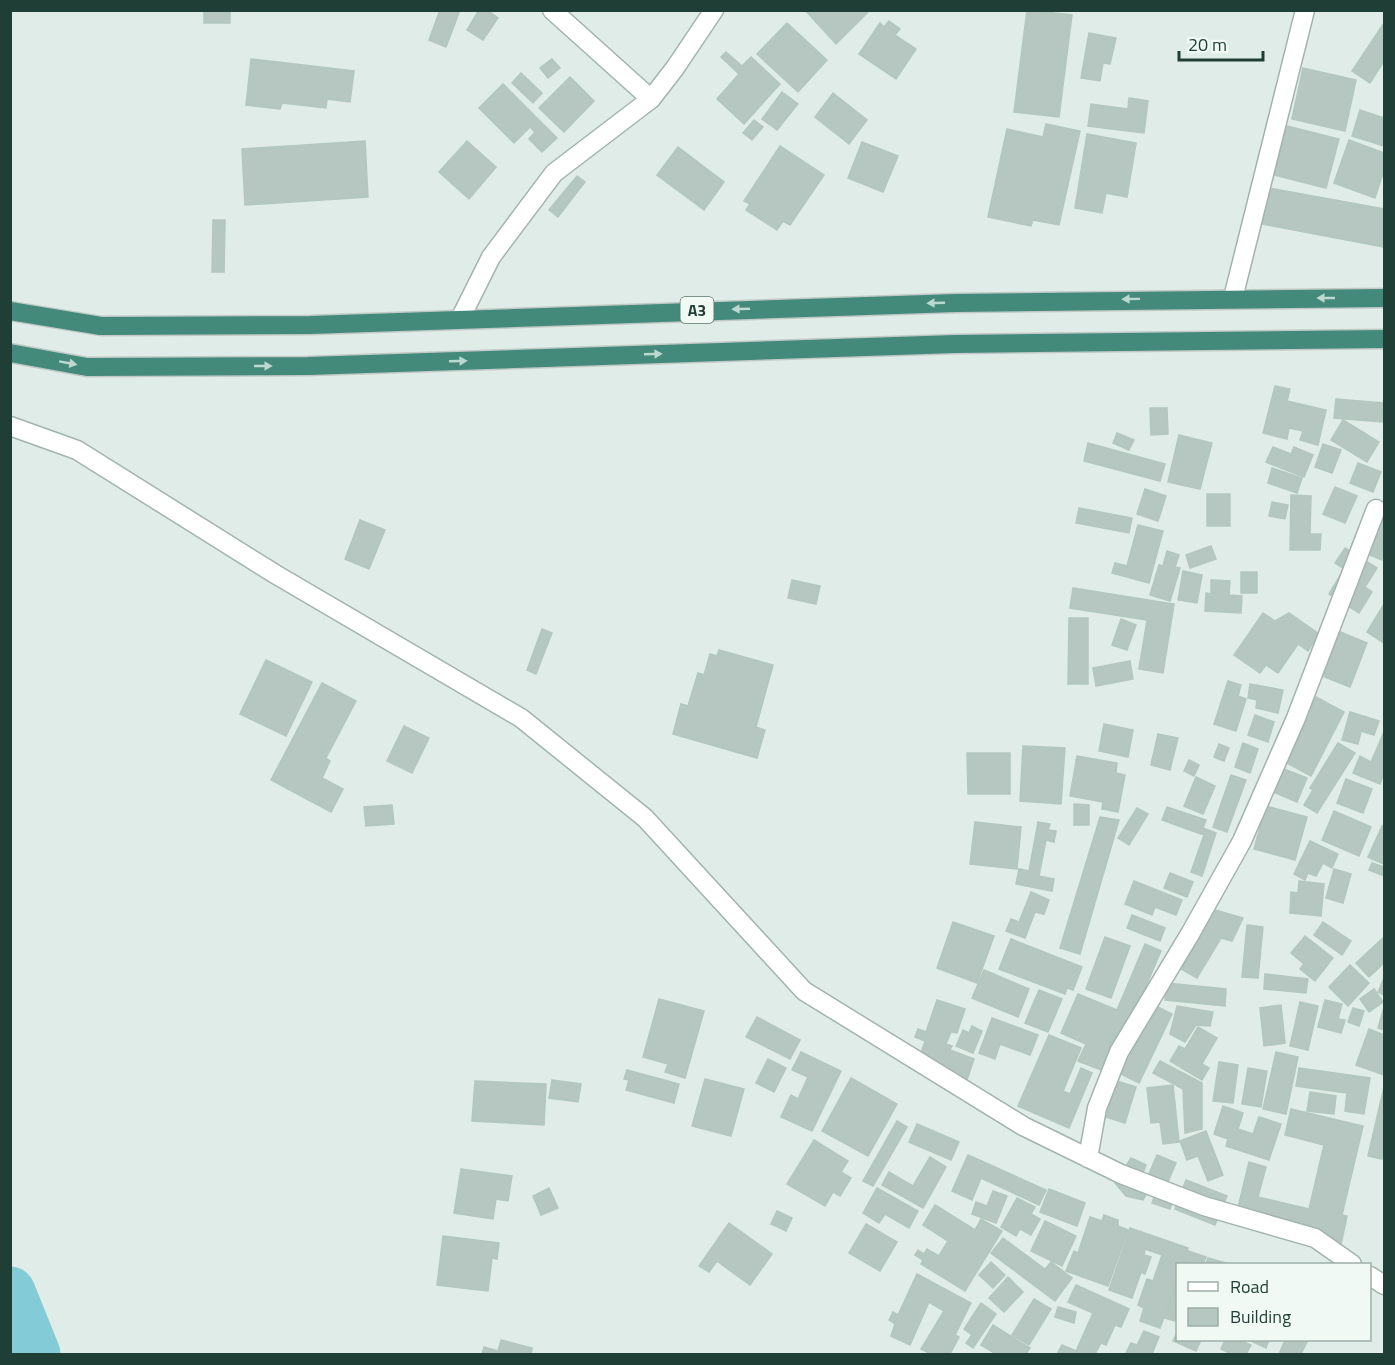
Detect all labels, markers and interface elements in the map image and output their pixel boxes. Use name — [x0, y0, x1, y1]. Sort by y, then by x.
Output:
scale bar — [1179, 24, 1263, 62]
text: 20 m — [1188, 31, 1227, 58]
one-way arrow — [1317, 293, 1336, 303]
one-way arrow — [1122, 295, 1141, 304]
road number: A3 — [680, 297, 714, 323]
one-way arrow — [927, 299, 946, 308]
one-way arrow — [732, 304, 751, 314]
one-way arrow — [643, 349, 662, 358]
one-way arrow — [448, 356, 467, 365]
one-way arrow — [59, 359, 78, 368]
one-way arrow — [253, 361, 272, 371]
legend — [1176, 1263, 1371, 1341]
text: Road — [1230, 1273, 1269, 1300]
text: Building — [1230, 1303, 1291, 1330]

